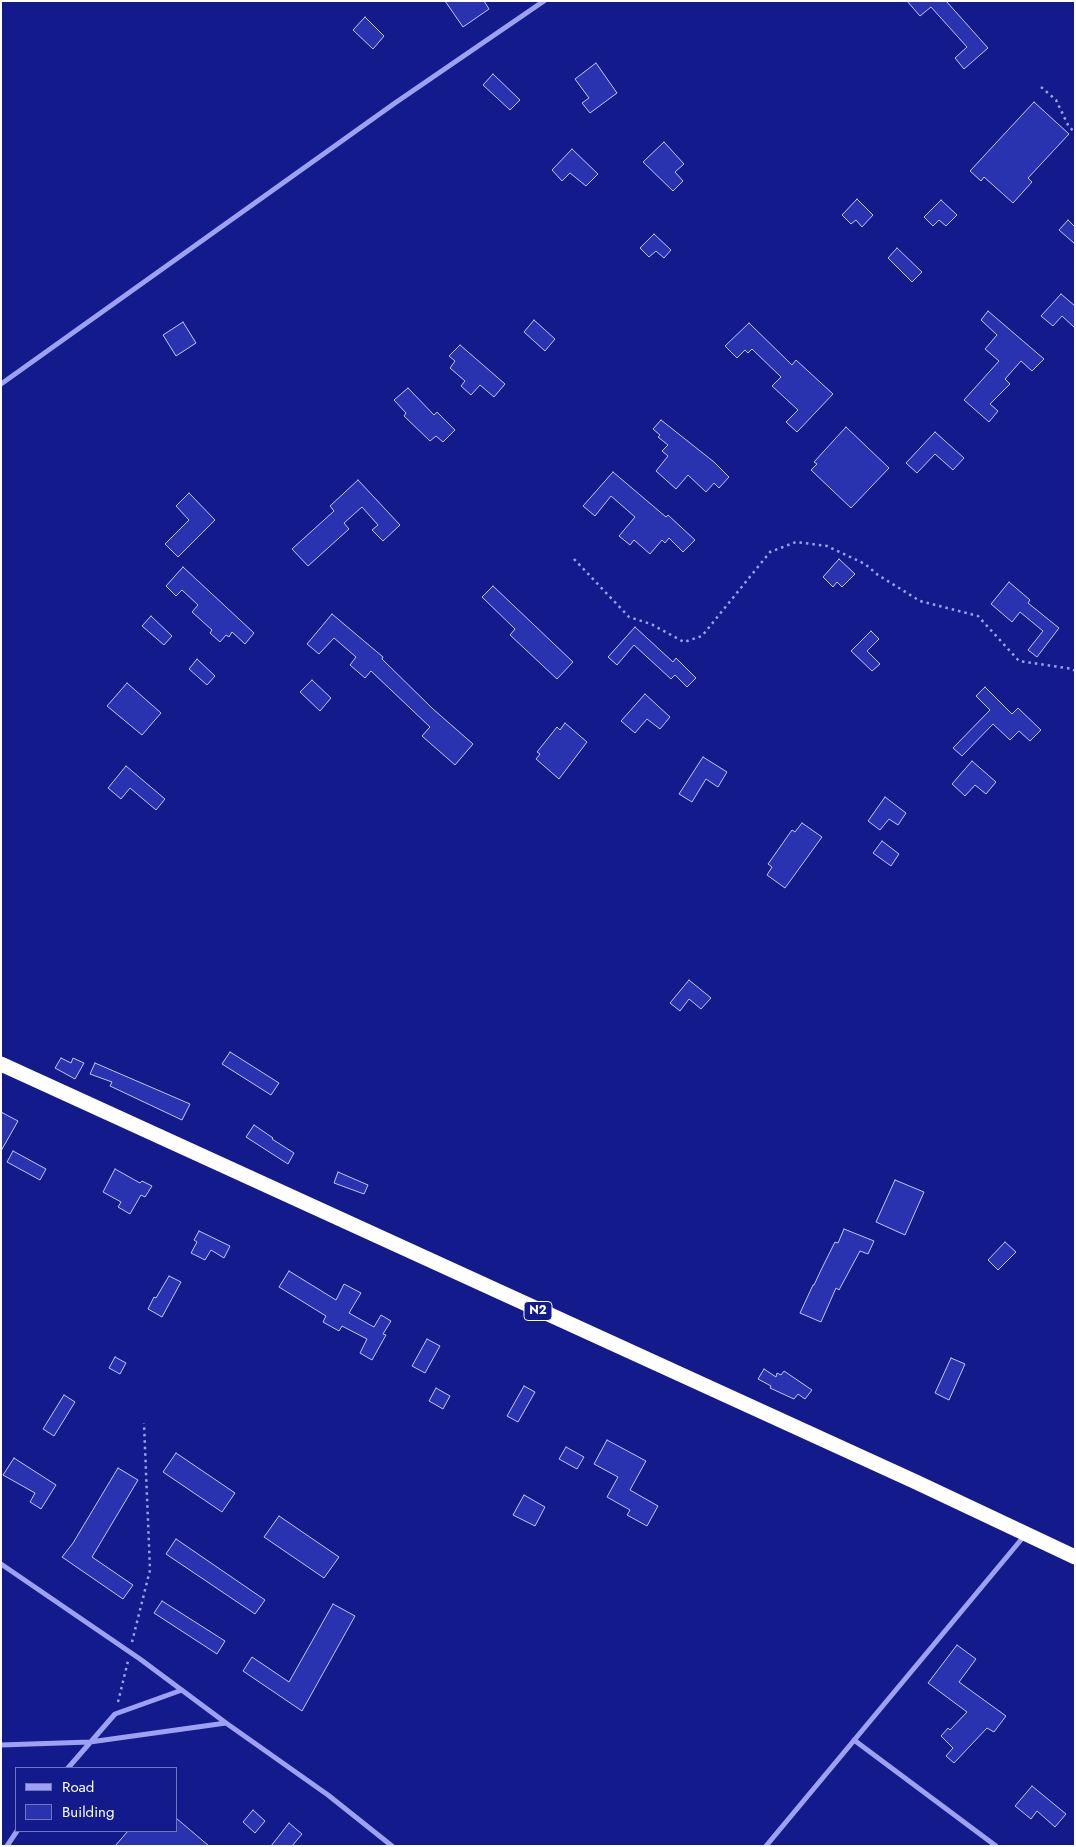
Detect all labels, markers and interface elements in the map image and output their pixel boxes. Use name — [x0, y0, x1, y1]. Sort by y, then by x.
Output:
road number: N2 — [524, 1302, 552, 1320]
legend — [15, 1767, 178, 1832]
text: Road — [62, 1776, 94, 1798]
text: Building — [62, 1801, 114, 1823]

